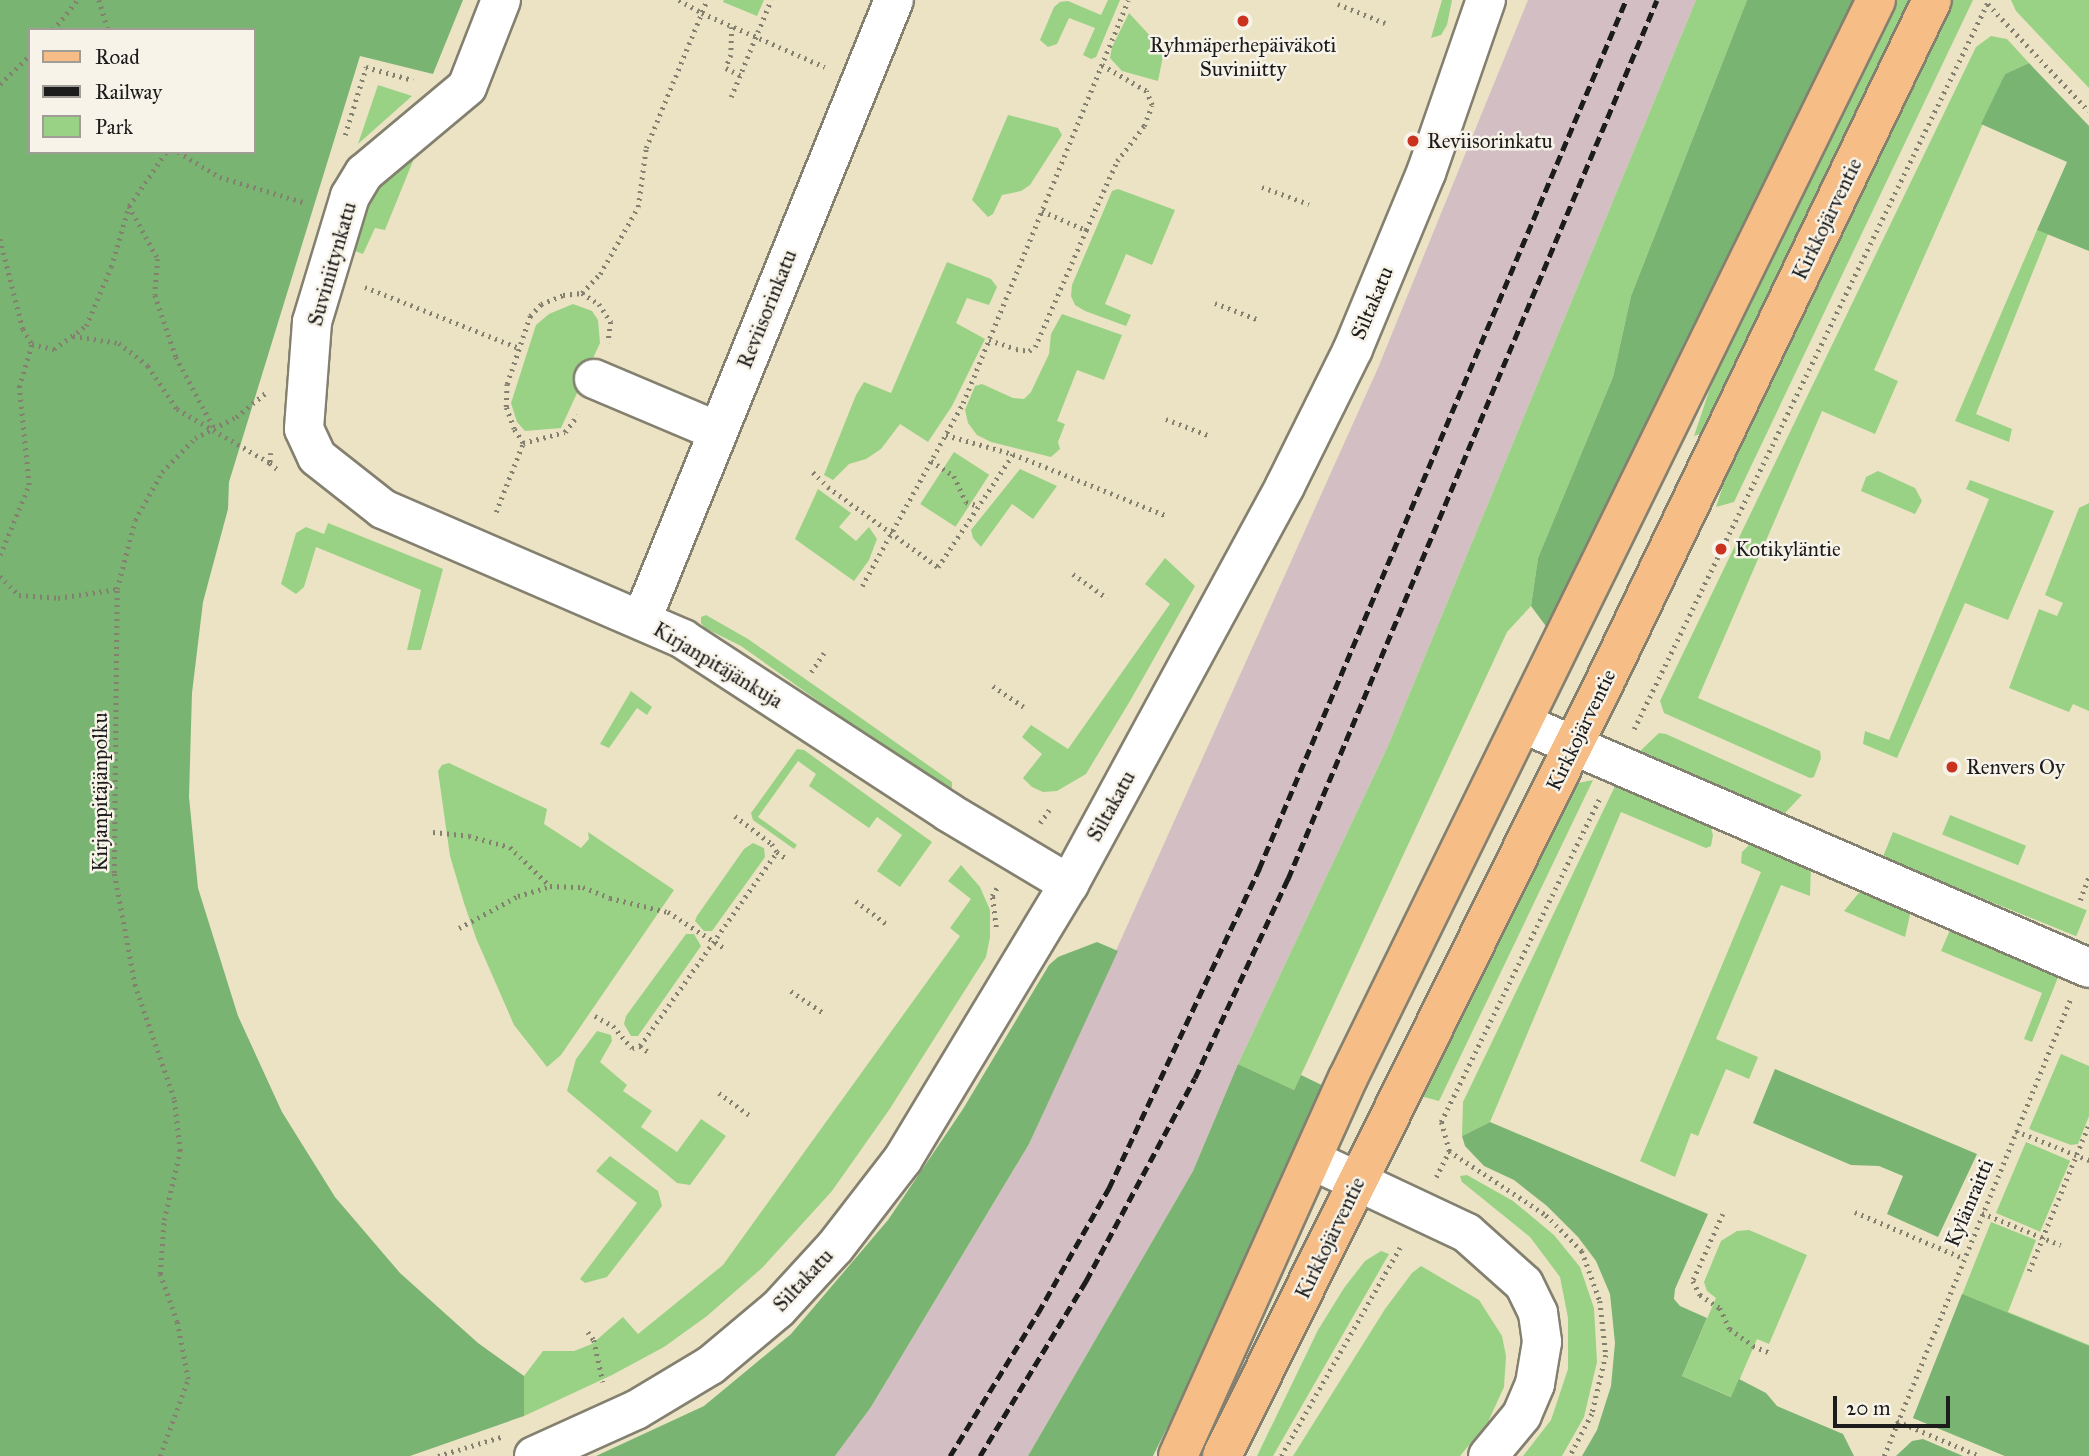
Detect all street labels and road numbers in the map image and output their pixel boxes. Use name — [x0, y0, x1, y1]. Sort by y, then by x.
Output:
street label: Kirkkojärventie — [1787, 154, 1867, 284]
street label: Suviniitynkatu — [302, 199, 362, 329]
street label: Reviisorinkatu — [732, 246, 802, 372]
street label: Siltakatu — [1345, 263, 1399, 343]
street label: Kirjanpitäjänkuja — [649, 616, 787, 714]
street label: Kirkkojärventie — [1541, 665, 1621, 795]
street label: Kirjanpitäjänpolku — [87, 712, 113, 872]
street label: Siltakatu — [1081, 766, 1141, 846]
street label: Kylänraitti — [1939, 1155, 1999, 1251]
street label: Kirkkojärventie — [1290, 1173, 1370, 1303]
street label: Siltakatu — [768, 1243, 838, 1317]

